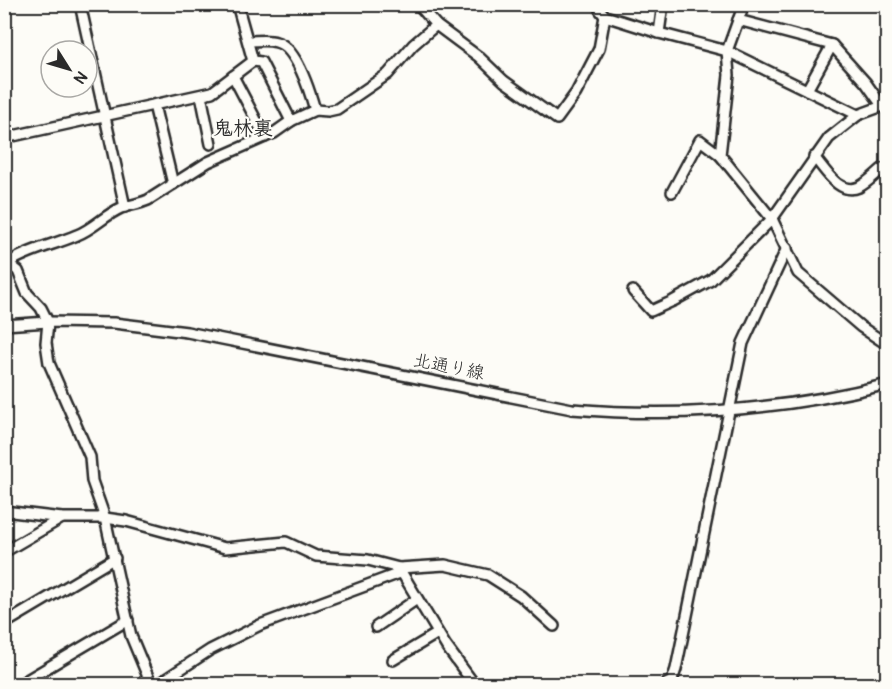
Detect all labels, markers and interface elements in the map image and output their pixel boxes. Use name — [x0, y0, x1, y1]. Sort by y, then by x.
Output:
north arrow — [39, 39, 99, 99]
text: N — [69, 67, 91, 88]
district label: 鬼林裏 — [213, 116, 273, 141]
street label: 北通り線 — [411, 349, 487, 385]

